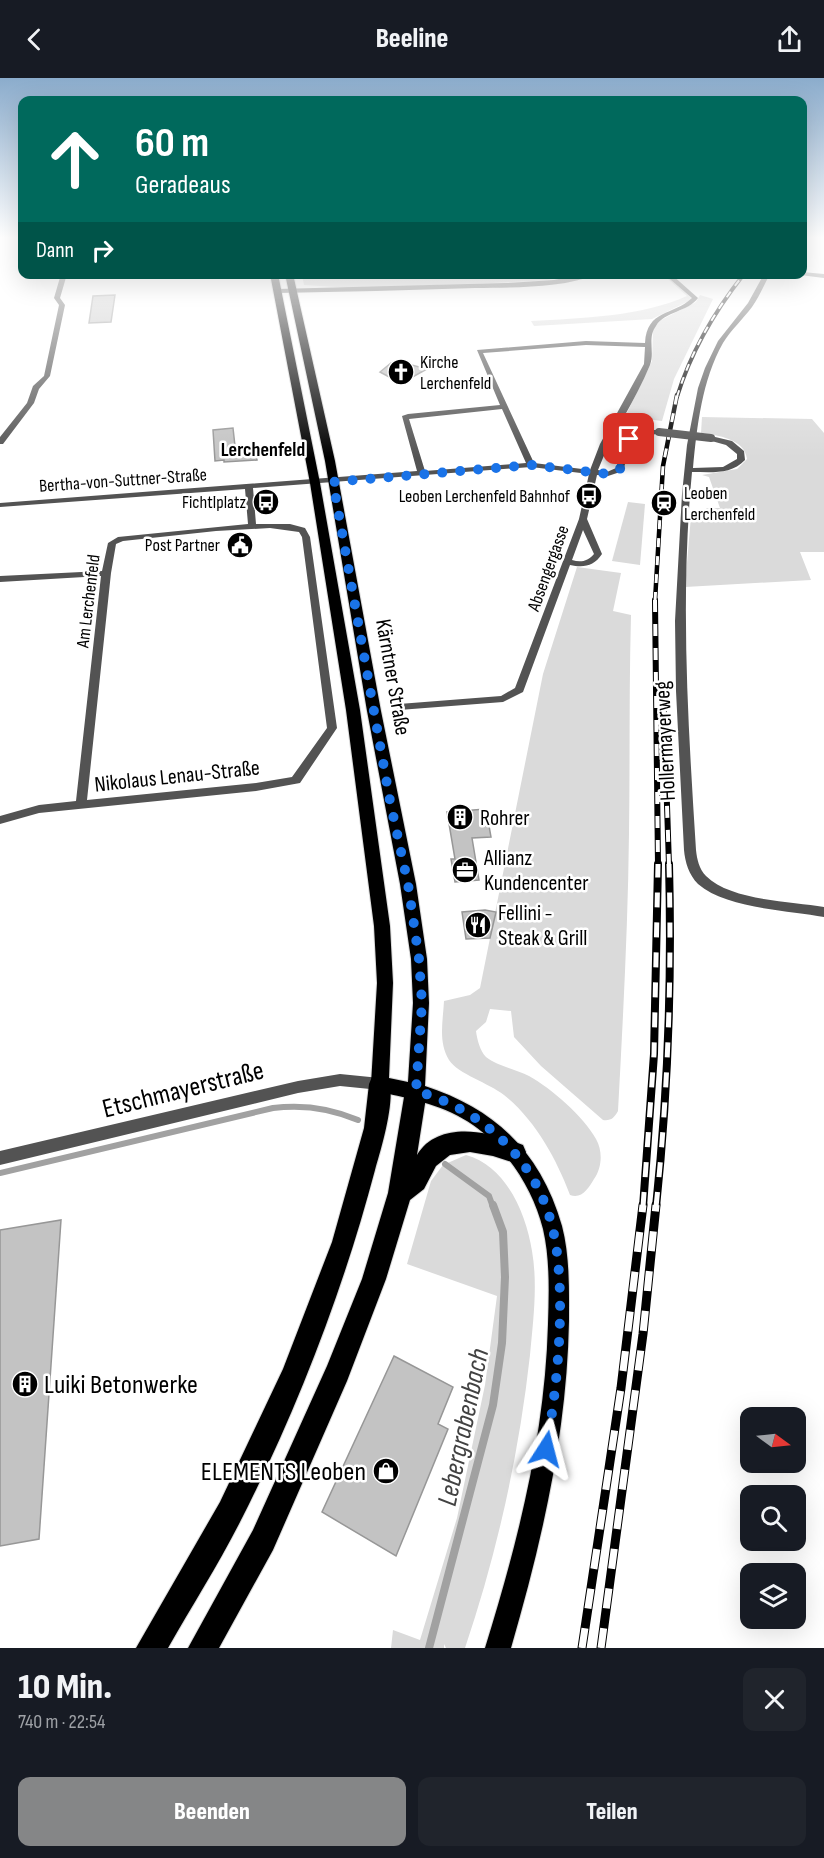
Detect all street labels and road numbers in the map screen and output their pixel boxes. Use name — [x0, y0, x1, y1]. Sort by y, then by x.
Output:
street label: Bertha-von-Suttner-Straße — [38, 464, 208, 497]
street label: Absengergasse — [523, 522, 574, 615]
street label: Am Lerchenfeld — [72, 553, 105, 650]
street label: Kärntner Straße — [369, 617, 416, 738]
street label: Hollermayerweg — [649, 680, 682, 801]
street label: Nikolaus Lenau-Straße — [93, 754, 261, 799]
street label: Etschmayerstraße — [99, 1054, 267, 1125]

